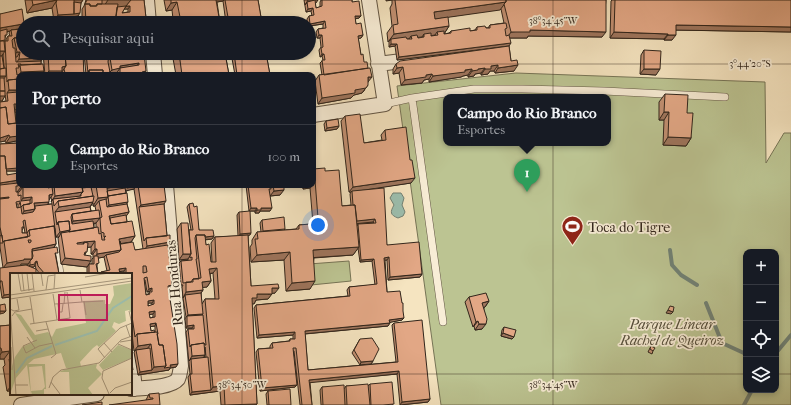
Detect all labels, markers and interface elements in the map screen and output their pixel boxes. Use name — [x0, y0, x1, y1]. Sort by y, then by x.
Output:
text: 38°34'45"W — [529, 15, 578, 27]
search box — [16, 16, 316, 60]
icon: search — [30, 27, 52, 49]
text: Pesquisar aqui — [62, 29, 154, 47]
text: 3°44'20"S — [729, 58, 771, 70]
text: Por perto — [32, 88, 101, 108]
popup — [443, 94, 611, 146]
text: Campo do Rio Branco — [457, 104, 597, 122]
text: Esportes — [457, 122, 505, 137]
text: Campo do Rio Branco — [70, 140, 209, 158]
text: 1 — [43, 149, 47, 164]
text: 100 m — [267, 149, 300, 164]
text: Esportes — [70, 158, 118, 173]
pin: 1 — [514, 159, 540, 192]
sports icon: Toca do Tigre — [560, 214, 586, 247]
your location — [308, 215, 328, 235]
place label: Toca do Tigre — [588, 219, 670, 236]
street label: Rua Honduras — [162, 239, 187, 327]
map controls — [743, 249, 779, 393]
button: + — [743, 249, 779, 285]
inset map — [10, 273, 132, 395]
button: − — [743, 285, 779, 321]
park label: Parque Linear Rachel de Queiroz — [619, 316, 724, 349]
button: locate — [743, 321, 779, 357]
button: layers — [743, 357, 779, 393]
text: 38°34'50"W — [218, 379, 267, 391]
text: 38°34'45"W — [529, 379, 578, 391]

